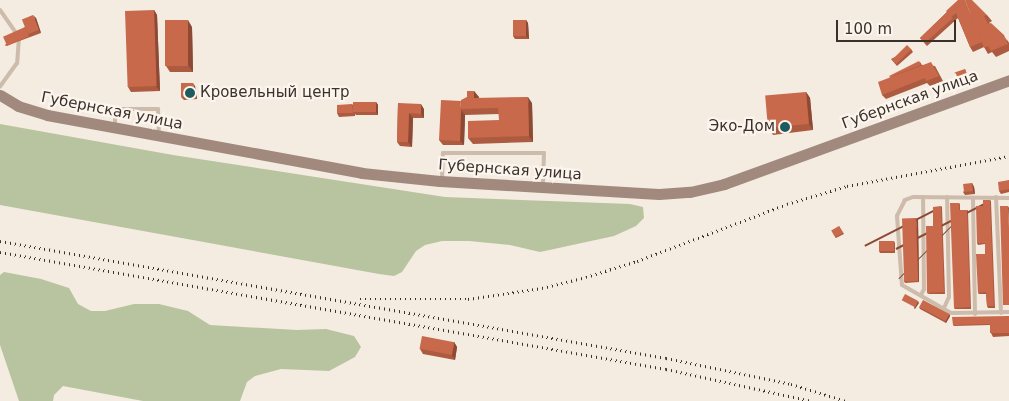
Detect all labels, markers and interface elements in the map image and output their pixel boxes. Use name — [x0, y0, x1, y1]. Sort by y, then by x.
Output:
scale bar — [839, 10, 959, 42]
text: 100 m — [844, 20, 892, 38]
street label: Губернская улица — [839, 67, 981, 133]
place label: Кровельный центр — [200, 84, 350, 102]
marker: Кровельный центр — [184, 87, 196, 99]
street label: Губернская улица — [40, 88, 184, 134]
place label: Эко-Дом — [709, 118, 775, 136]
marker: Эко-Дом — [779, 121, 791, 133]
street label: Губернская улица — [438, 156, 582, 184]

